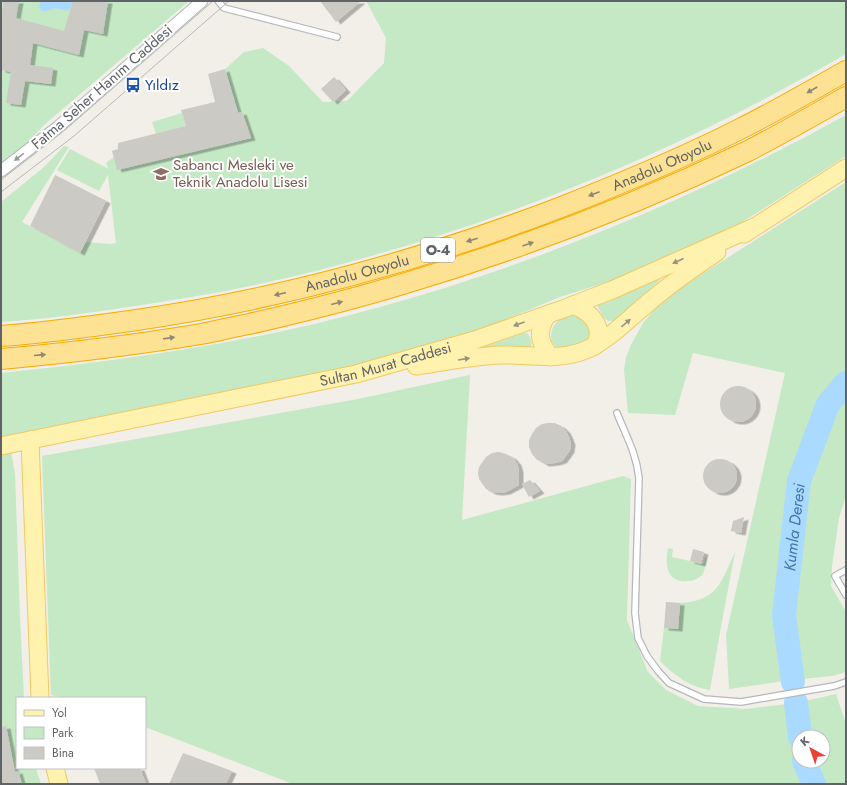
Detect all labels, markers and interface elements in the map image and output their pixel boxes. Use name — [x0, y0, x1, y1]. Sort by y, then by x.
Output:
street label: Fatma Seher Hanım Caddesi — [27, 19, 177, 155]
place label: Yıldız — [145, 74, 179, 96]
bus stop icon: Yıldız — [124, 76, 142, 94]
one-way arrow — [806, 87, 818, 94]
street label: Anadolu Otoyolu — [609, 133, 716, 197]
one-way arrow — [14, 153, 24, 161]
place label: Sabancı Mesleki ve Teknik Anadolu Lisesi — [173, 154, 308, 193]
school or university icon: Sabancı Mesleki ve Teknik Anadolu Lisesi — [152, 165, 170, 183]
one-way arrow — [587, 192, 599, 198]
one-way arrow — [466, 237, 478, 243]
road number: O-4 — [421, 238, 455, 262]
one-way arrow — [522, 241, 534, 247]
street label: Anadolu Otoyolu — [303, 249, 412, 298]
one-way arrow — [672, 258, 684, 264]
one-way arrow — [273, 291, 286, 297]
one-way arrow — [331, 299, 343, 305]
one-way arrow — [621, 318, 631, 327]
one-way arrow — [512, 322, 524, 328]
one-way arrow — [163, 335, 175, 341]
street label: Sultan Murat Caddesi — [317, 336, 454, 392]
one-way arrow — [34, 352, 46, 359]
one-way arrow — [458, 356, 470, 362]
water label: Kumla Deresi — [778, 481, 811, 572]
legend — [16, 697, 146, 769]
text: Yol — [52, 704, 67, 722]
text: Park — [52, 724, 74, 742]
north arrow — [791, 729, 831, 769]
text: K — [796, 733, 813, 750]
text: Bina — [52, 744, 74, 762]

